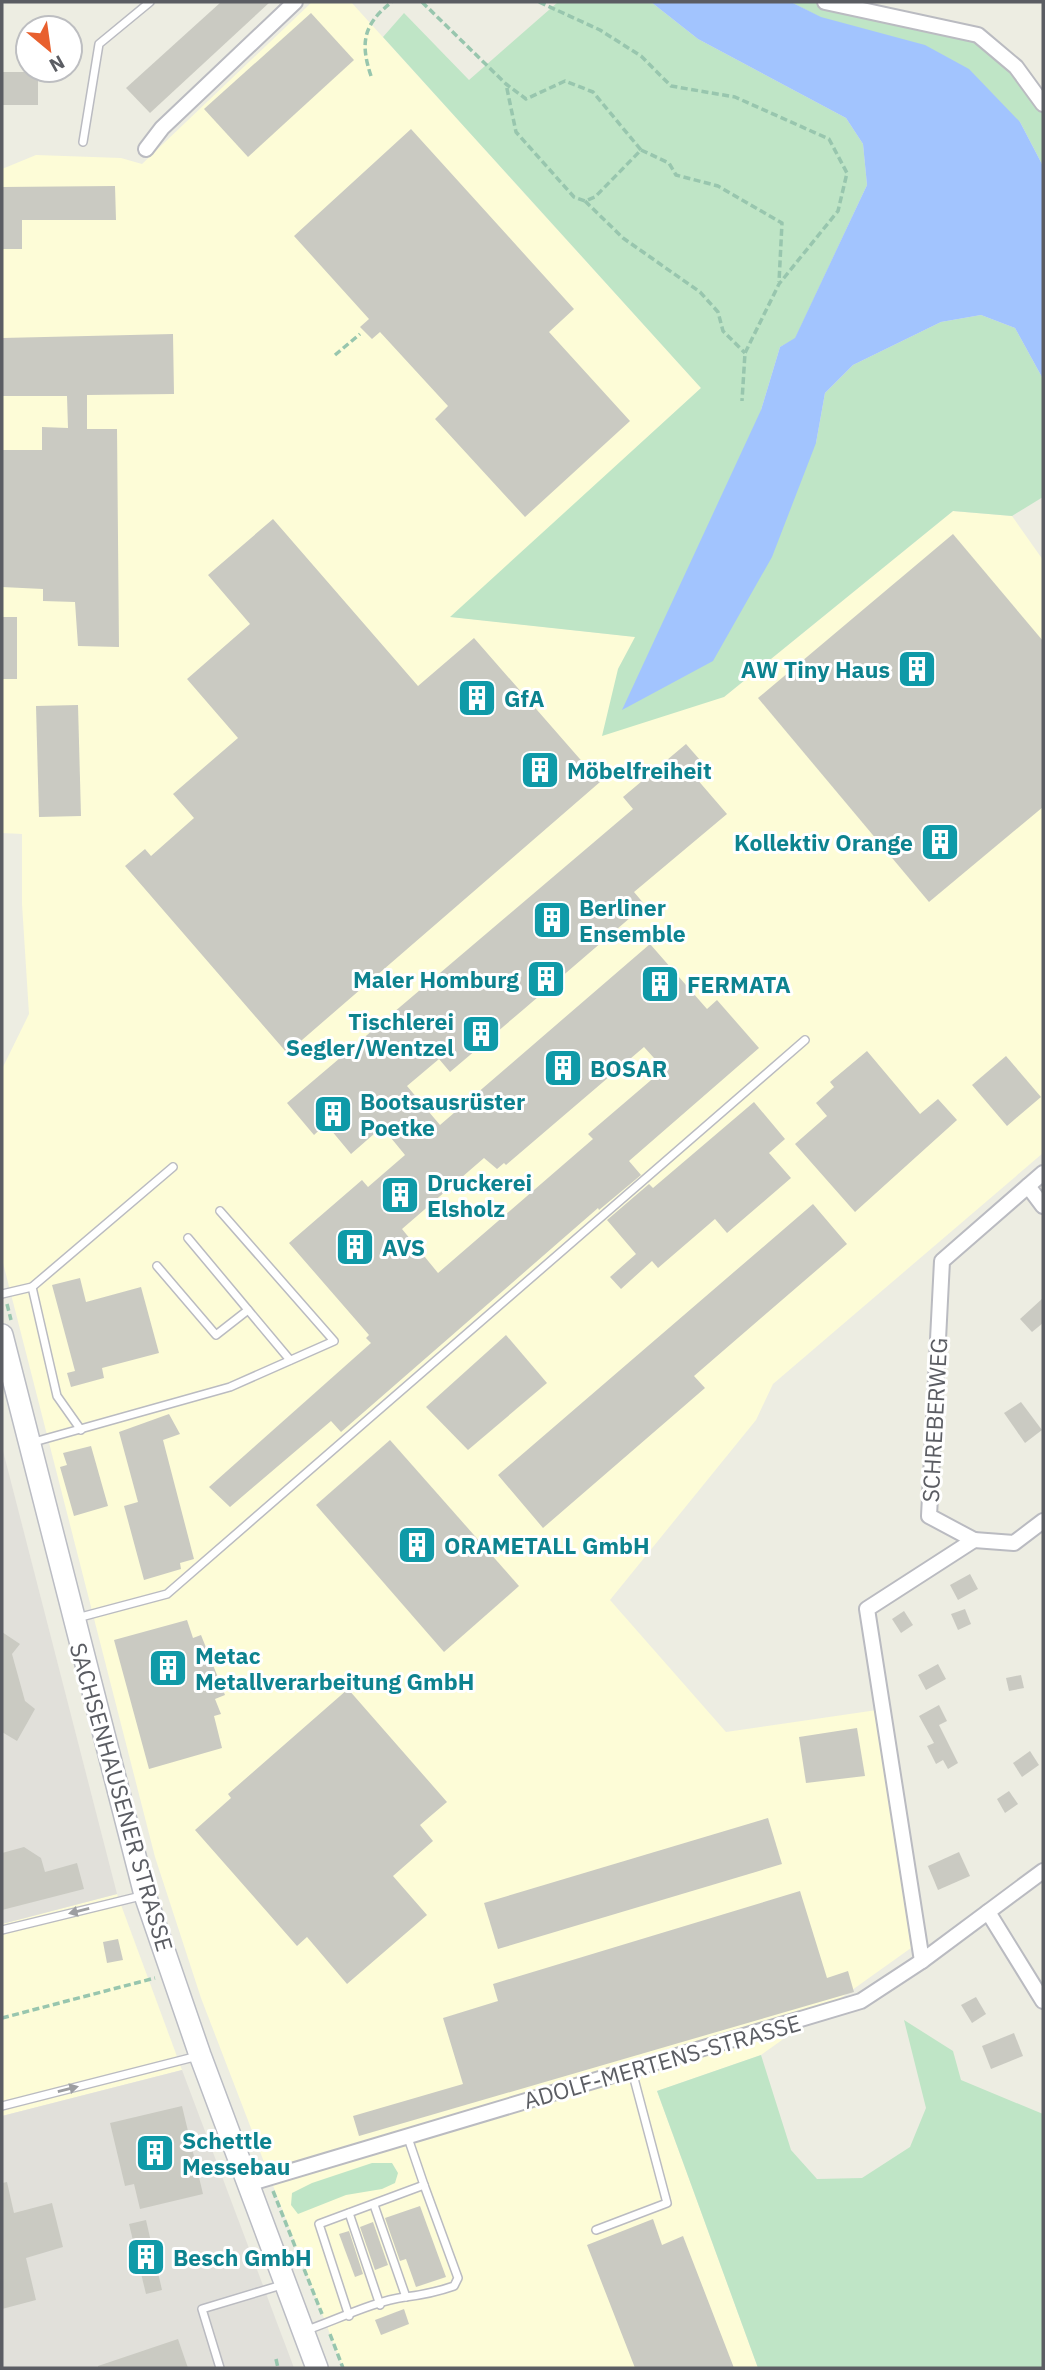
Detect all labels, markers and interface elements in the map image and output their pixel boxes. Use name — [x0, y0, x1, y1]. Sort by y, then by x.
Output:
north arrow — [14, 14, 84, 84]
text: N — [45, 50, 69, 78]
building icon: AW Tiny Haus — [896, 648, 938, 690]
place label: AW Tiny Haus — [741, 654, 890, 684]
building icon: GfA — [456, 677, 498, 719]
place label: GfA — [504, 683, 545, 713]
building icon: Möbelfreiheit — [519, 749, 561, 791]
place label: Möbelfreiheit — [567, 755, 712, 785]
building icon: Kollektiv Orange — [919, 821, 961, 863]
place label: Kollektiv Orange — [734, 827, 913, 857]
place label: Berliner Ensemble — [579, 892, 686, 948]
building icon: Berliner Ensemble — [531, 899, 573, 941]
building icon: Maler Homburg — [525, 958, 567, 1000]
building icon: FERMATA — [639, 963, 681, 1005]
place label: Maler Homburg — [353, 964, 519, 994]
place label: FERMATA — [687, 969, 791, 999]
place label: Tischlerei Segler/Wentzel — [286, 1006, 454, 1062]
building icon: Tischlerei Segler/Wentzel — [460, 1013, 502, 1055]
building icon: BOSAR — [542, 1047, 584, 1089]
place label: BOSAR — [590, 1053, 667, 1083]
place label: Bootsausrüster Poetke — [360, 1086, 525, 1142]
building icon: Bootsausrüster Poetke — [312, 1093, 354, 1135]
place label: Druckerei Elsholz — [427, 1167, 532, 1223]
building icon: Druckerei Elsholz — [379, 1174, 421, 1216]
building icon: AVS — [334, 1226, 376, 1268]
place label: AVS — [382, 1232, 425, 1262]
street label: SCHREBERWEG — [915, 1337, 953, 1503]
building icon: ORAMETALL GmbH — [396, 1524, 438, 1566]
place label: ORAMETALL GmbH — [444, 1530, 650, 1560]
street label: SACHSENHAUSENER STRASSE — [64, 1639, 180, 1955]
place label: Metac Metallverarbeitung GmbH — [195, 1640, 474, 1696]
building icon: Metac Metallverarbeitung GmbH — [147, 1647, 189, 1689]
one-way arrow — [68, 1906, 90, 1917]
street label: ADOLF-MERTENS-STRASSE — [520, 2007, 804, 2115]
one-way arrow — [57, 2083, 79, 2094]
place label: Schettle Messebau — [182, 2125, 291, 2181]
building icon: Schettle Messebau — [134, 2132, 176, 2174]
building icon: Besch GmbH — [125, 2236, 167, 2278]
place label: Besch GmbH — [173, 2242, 312, 2272]

